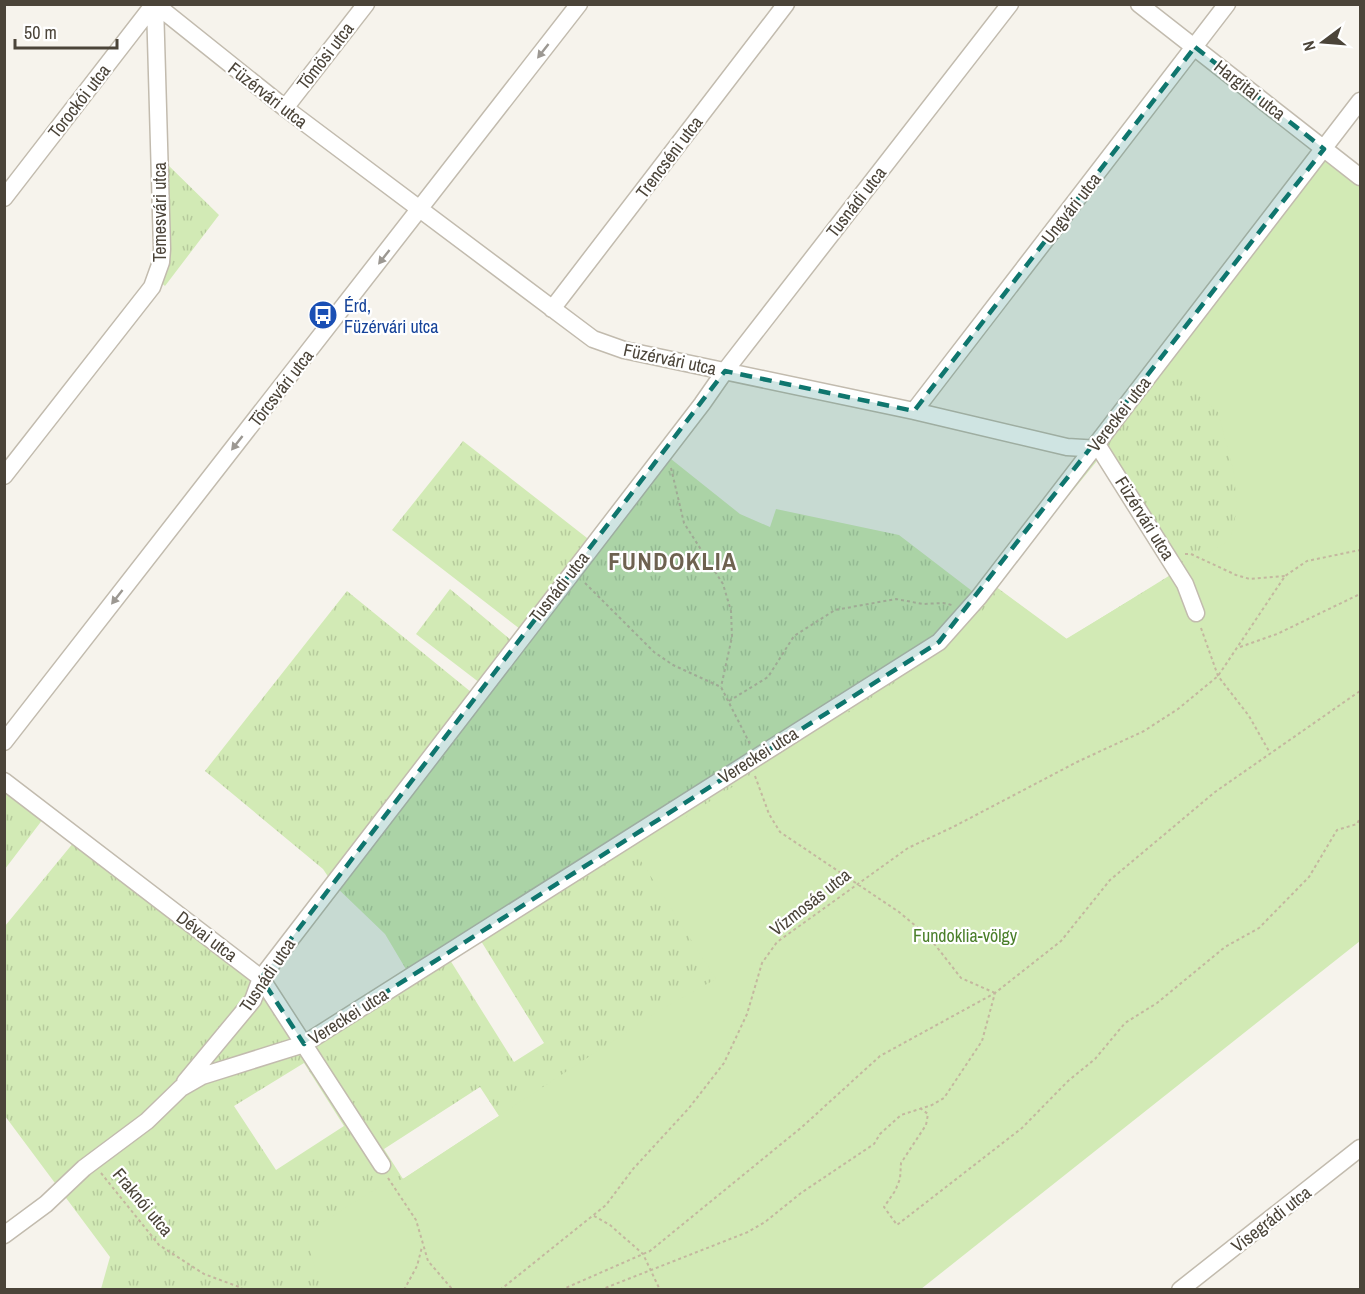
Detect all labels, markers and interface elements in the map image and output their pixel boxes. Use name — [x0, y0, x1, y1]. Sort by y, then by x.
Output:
scale bar — [15, 12, 117, 50]
north arrow — [1293, 12, 1353, 72]
street label: Tömösi utca — [291, 17, 359, 95]
text: 50 m — [24, 20, 57, 45]
text: N — [1297, 39, 1320, 54]
one-way arrow — [537, 43, 549, 59]
street label: Hargitai utca — [1209, 54, 1291, 126]
street label: Füzérvári utca — [223, 56, 313, 134]
street label: Torockói utca — [42, 59, 116, 143]
street label: Trencséni utca — [630, 111, 708, 203]
street label: Tusnádi utca — [820, 161, 892, 243]
street label: Temesvári utca — [147, 162, 172, 262]
street label: Ungvári utca — [1035, 167, 1107, 249]
one-way arrow — [377, 249, 390, 265]
place label: Érd, Füzérvári utca — [344, 293, 438, 339]
bus stop icon: Érd, Füzérvári utca — [307, 299, 339, 331]
street label: Füzérvári utca — [621, 337, 719, 381]
street label: Törcsvári utca — [243, 344, 319, 432]
street label: Vereckei utca — [1082, 371, 1156, 457]
one-way arrow — [231, 435, 243, 451]
street label: Füzérvári utca — [1109, 471, 1181, 565]
district label: FUNDOKLIA — [608, 545, 738, 577]
street label: Tusnádi utca — [523, 546, 595, 628]
one-way arrow — [112, 590, 124, 605]
street label: Vereckei utca — [713, 721, 803, 789]
street label: Vízmosás utca — [764, 862, 856, 942]
street label: Dévai utca — [171, 905, 243, 967]
park label: Fundoklia-völgy — [913, 923, 1018, 948]
street label: Tusnádi utca — [233, 933, 301, 1017]
street label: Vereckei utca — [303, 982, 393, 1050]
street label: Fraknói utca — [107, 1163, 179, 1241]
street label: Visegrádi utca — [1226, 1180, 1316, 1258]

